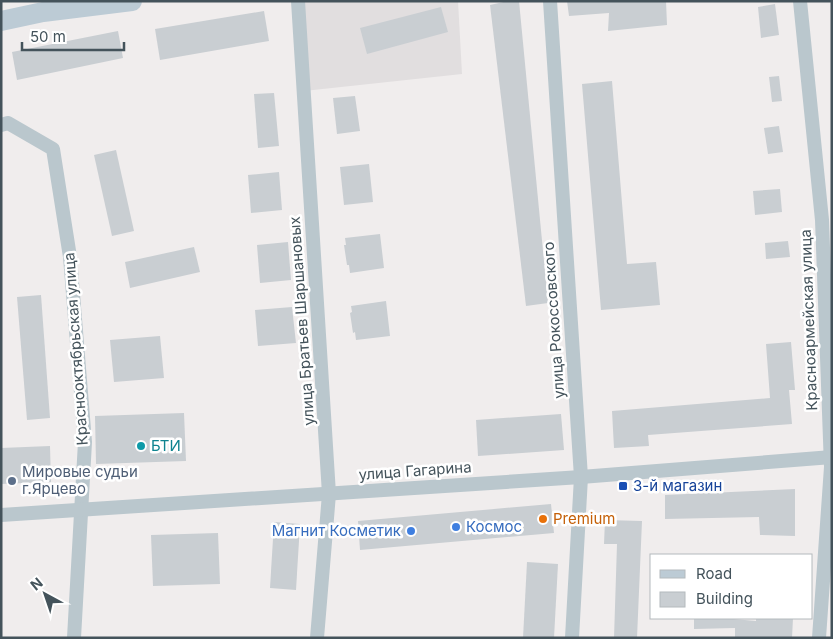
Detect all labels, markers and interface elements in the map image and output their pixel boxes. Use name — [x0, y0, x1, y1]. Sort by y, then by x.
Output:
scale bar — [22, 20, 125, 52]
text: 50 m — [30, 27, 66, 46]
street label: улица Братьев Шаршановых — [285, 216, 318, 426]
street label: Красноармейская улица — [796, 229, 821, 411]
street label: улица Рокоссовского — [539, 241, 568, 399]
street label: Краснооктябрьская улица — [59, 252, 92, 446]
place label: БТИ — [151, 436, 181, 455]
marker: БТИ — [135, 440, 147, 452]
street label: улица Гагарина — [358, 457, 472, 484]
place label: Мировые судьи г.Ярцево — [22, 462, 138, 498]
marker: Мировые судьи г.Ярцево — [6, 475, 18, 487]
place label: 3-й магазин — [633, 476, 722, 495]
marker: 3-й магазин — [617, 480, 629, 492]
place label: Premium — [553, 509, 616, 528]
marker: Premium — [537, 513, 549, 525]
place label: Космос — [466, 517, 522, 536]
place label: Магнит Косметик — [272, 521, 401, 540]
marker: Космос — [450, 521, 462, 533]
marker: Магнит Косметик — [405, 525, 417, 537]
legend — [650, 554, 813, 619]
text: Road — [696, 564, 732, 583]
north arrow — [20, 569, 70, 619]
text: N — [27, 574, 46, 594]
text: Building — [696, 589, 753, 608]

